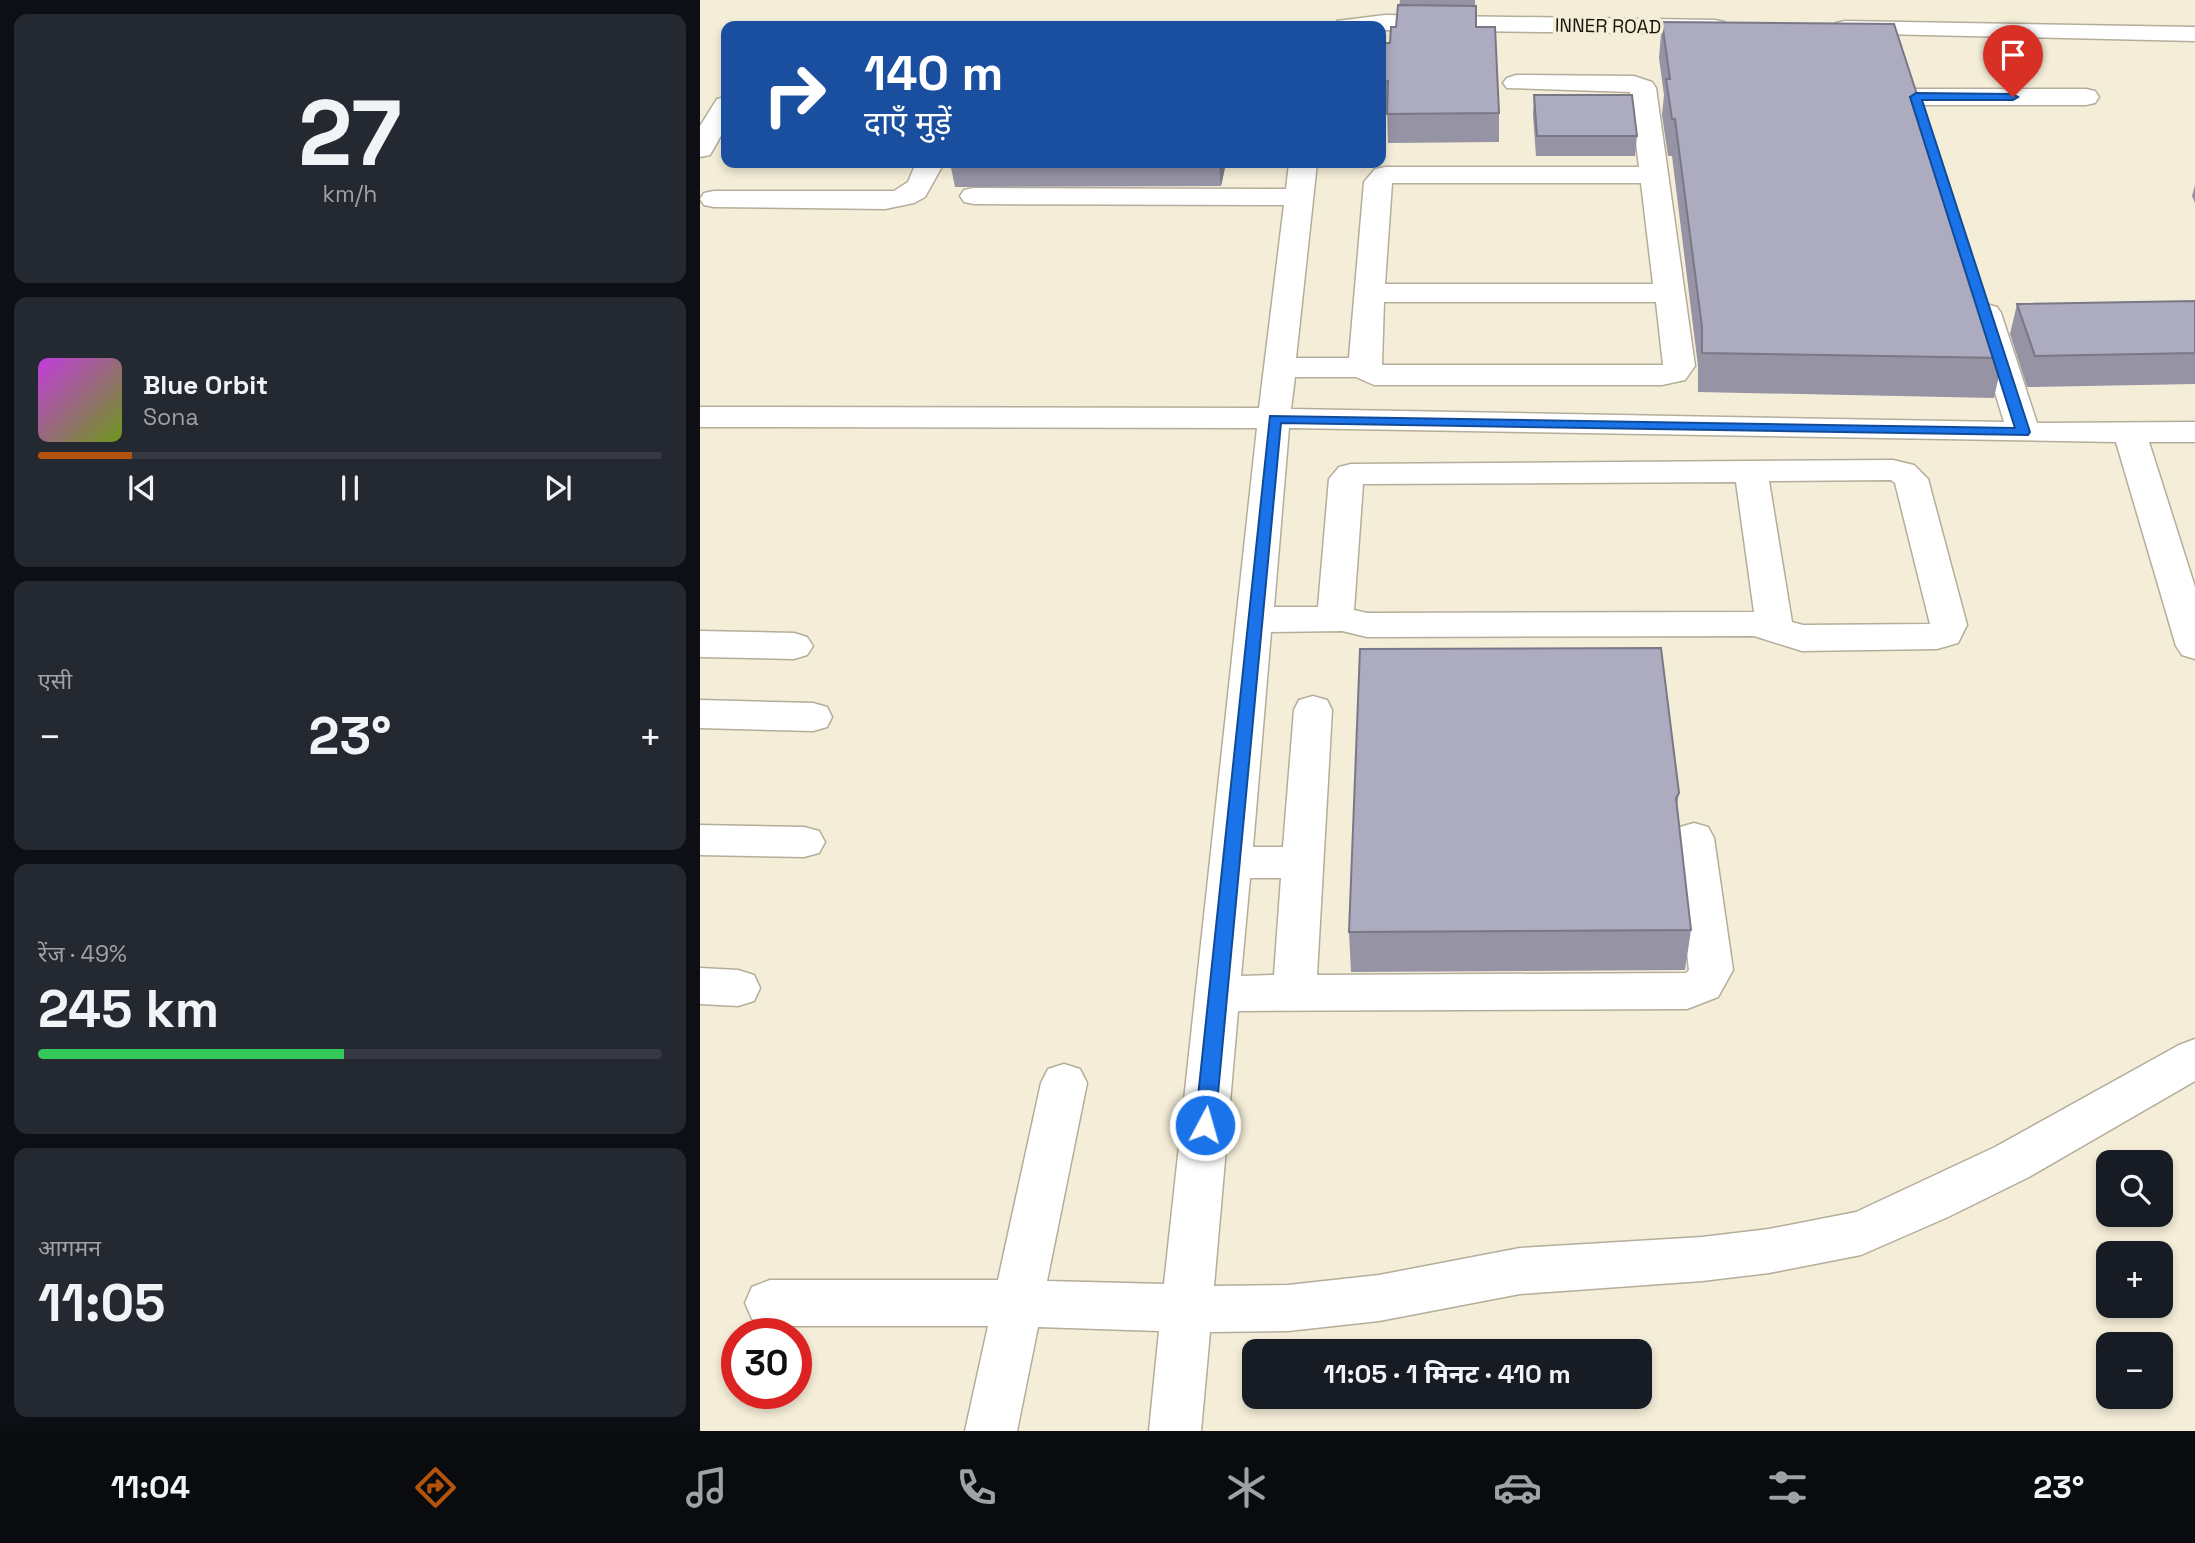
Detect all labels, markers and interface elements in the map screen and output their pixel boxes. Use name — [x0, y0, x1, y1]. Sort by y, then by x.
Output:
street label: INNER ROAD — [1555, 13, 1661, 39]
pin — [1983, 25, 2043, 97]
icon: arrive — [1994, 36, 2032, 74]
text: 140 m — [864, 42, 1003, 104]
icon: right — [749, 49, 840, 140]
text: 27 — [298, 75, 402, 192]
text: दाएँ मुड़ें — [864, 103, 951, 143]
text: km/h — [323, 179, 377, 209]
text: Blue Orbit — [143, 368, 268, 402]
text: Sona — [143, 402, 199, 432]
icon: previous — [123, 469, 161, 507]
icon: pause — [331, 469, 369, 507]
icon: next — [539, 469, 577, 507]
text: एसी — [38, 666, 72, 696]
text: 23° — [309, 703, 392, 769]
text: − — [38, 713, 62, 761]
text: + — [638, 713, 662, 761]
text: रेंज · 49% — [38, 939, 127, 969]
text: 245 km — [38, 976, 219, 1042]
position arrow — [1168, 1088, 1242, 1162]
map controls — [2096, 1150, 2173, 1409]
button: search — [2096, 1150, 2173, 1227]
text: आगमन — [38, 1233, 101, 1263]
button: + — [2096, 1241, 2173, 1318]
text: 11:05 — [38, 1270, 165, 1336]
speed limit sign: 30 — [721, 1318, 812, 1409]
button: − — [2096, 1332, 2173, 1409]
text: 11:05 · 1 मिनट · 410 m — [1323, 1357, 1571, 1391]
icon: directions — [411, 1463, 460, 1512]
icon: music — [682, 1463, 731, 1512]
icon: phone — [952, 1463, 1001, 1512]
icon: climate — [1222, 1463, 1271, 1512]
icon: car — [1493, 1463, 1542, 1512]
icon: filters — [1763, 1463, 1812, 1512]
text: 11:04 — [111, 1467, 190, 1507]
text: 23° — [2033, 1467, 2084, 1507]

